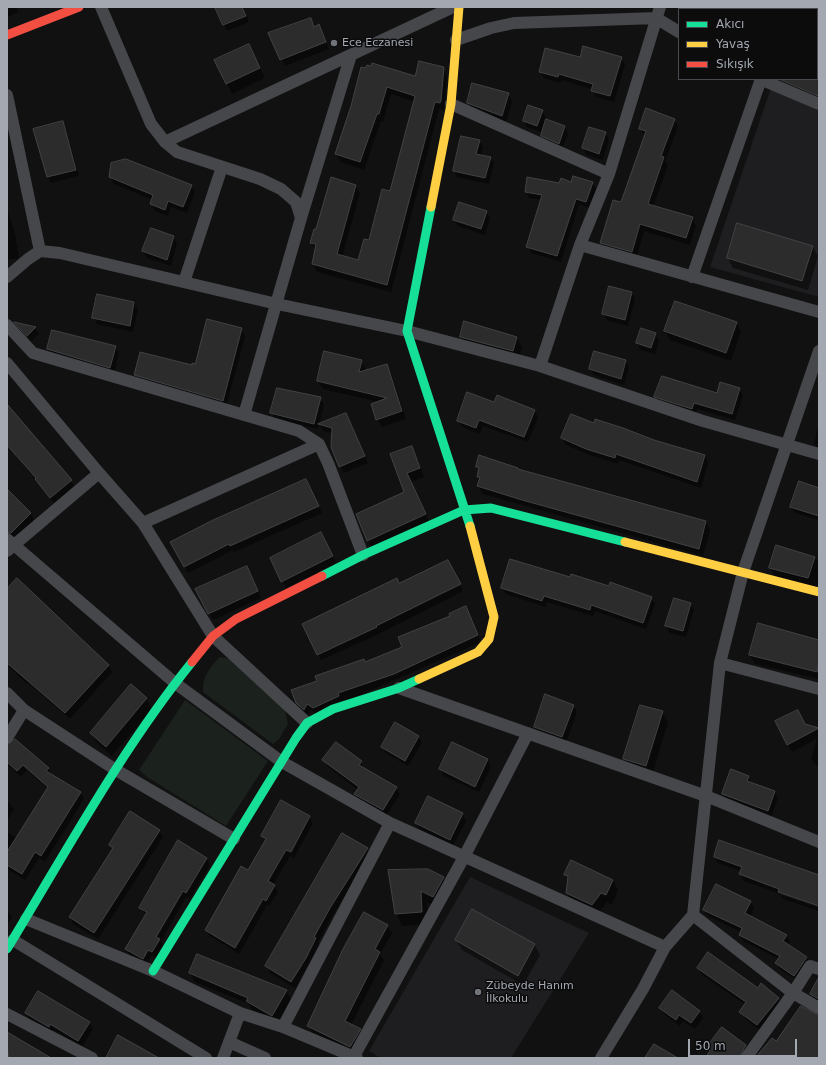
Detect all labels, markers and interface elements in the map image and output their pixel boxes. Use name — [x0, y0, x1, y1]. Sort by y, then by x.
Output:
legend — [678, 8, 818, 80]
text: Akıcı — [716, 17, 744, 31]
place label: Ece Eczanesi — [342, 36, 413, 50]
text: Yavaş — [716, 37, 750, 51]
marker: Ece Eczanesi — [329, 38, 339, 48]
text: Sıkışık — [716, 57, 754, 71]
place label: Zübeyde Hanım İlkokulu — [486, 979, 574, 1005]
marker: Zübeyde Hanım İlkokulu — [473, 987, 483, 997]
scale bar — [690, 1031, 799, 1057]
text: 50 m — [695, 1039, 726, 1053]

